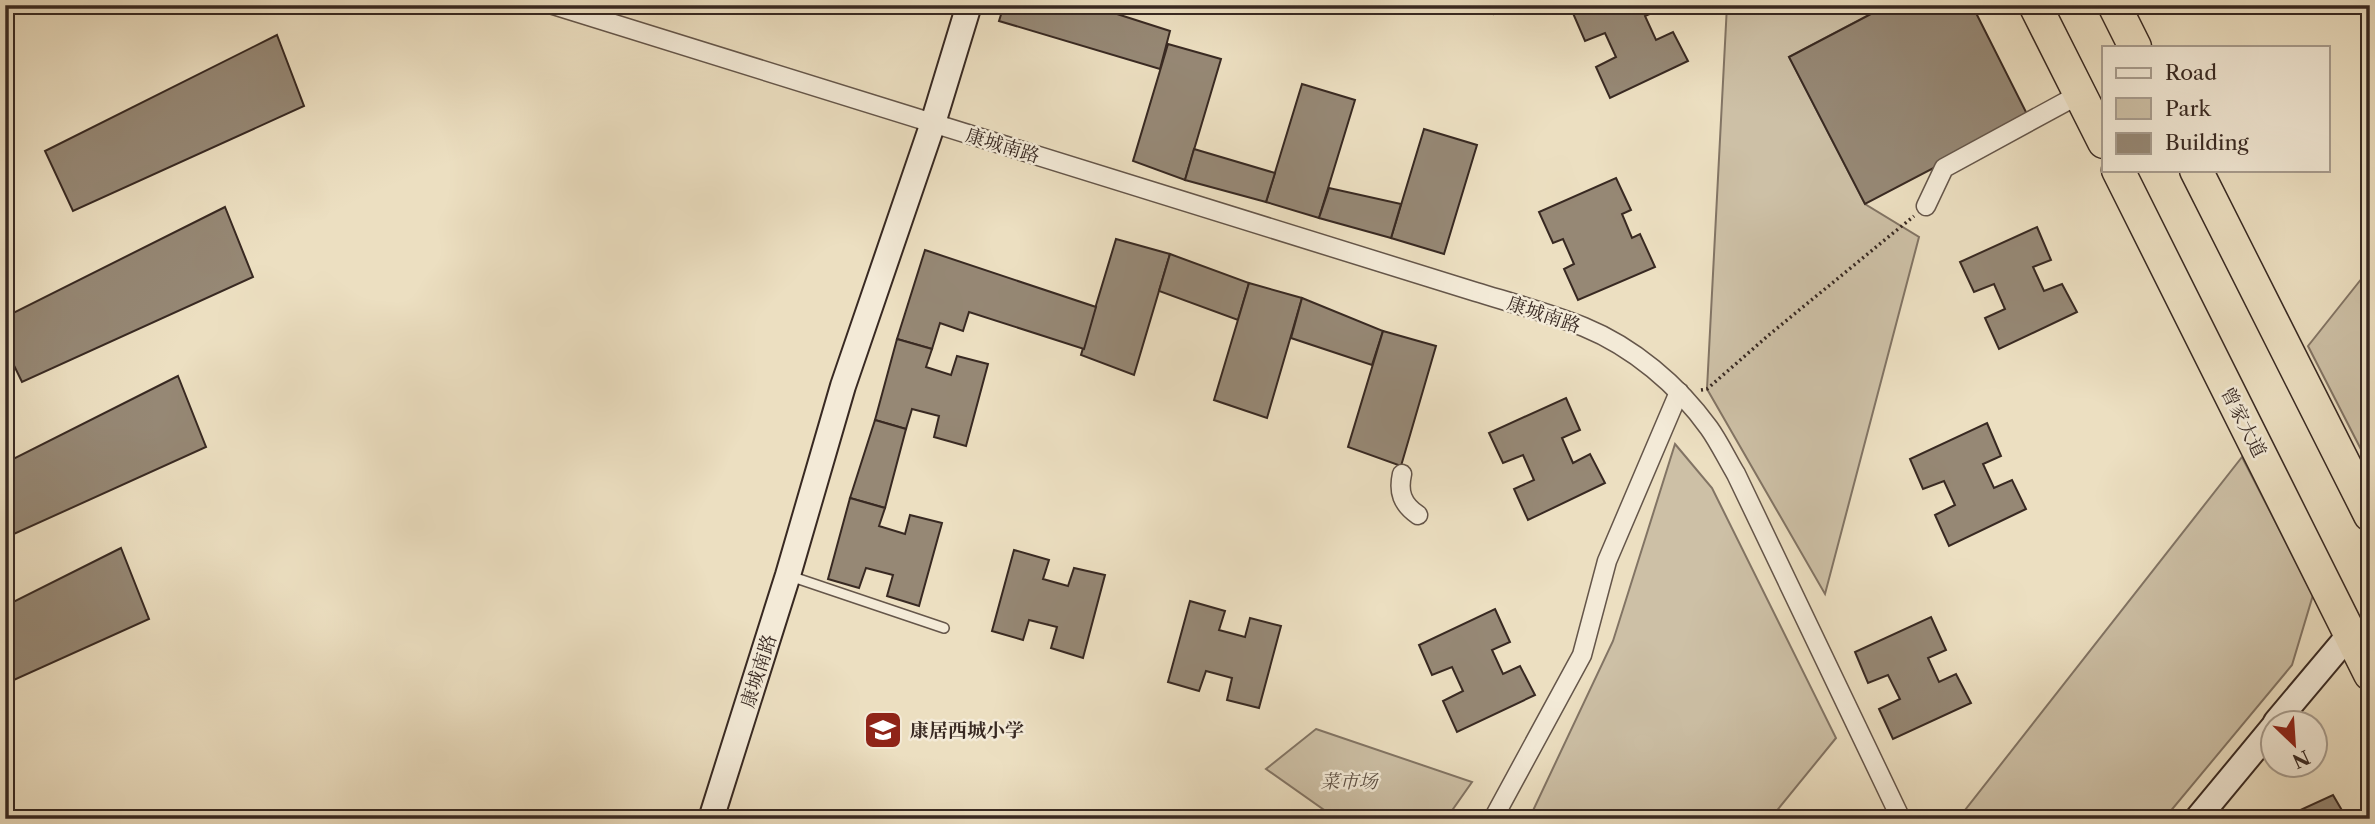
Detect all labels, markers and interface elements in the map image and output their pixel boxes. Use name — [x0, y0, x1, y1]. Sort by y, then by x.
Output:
legend — [2102, 46, 2330, 172]
text: Road — [2165, 60, 2217, 85]
text: Park — [2165, 96, 2211, 121]
street label: 康城南路 — [963, 123, 1043, 168]
text: Building — [2165, 130, 2250, 155]
street label: 康城南路 — [1504, 291, 1584, 338]
street label: 曾家大道 — [2216, 383, 2271, 461]
street label: 康城南路 — [736, 631, 781, 711]
north arrow — [2260, 708, 2330, 778]
school or university icon: 康居西城小学 — [862, 709, 904, 751]
place label: 康居西城小学 — [910, 719, 1024, 742]
text: N — [2289, 745, 2313, 773]
park label: 菜市场 — [1320, 770, 1379, 793]

